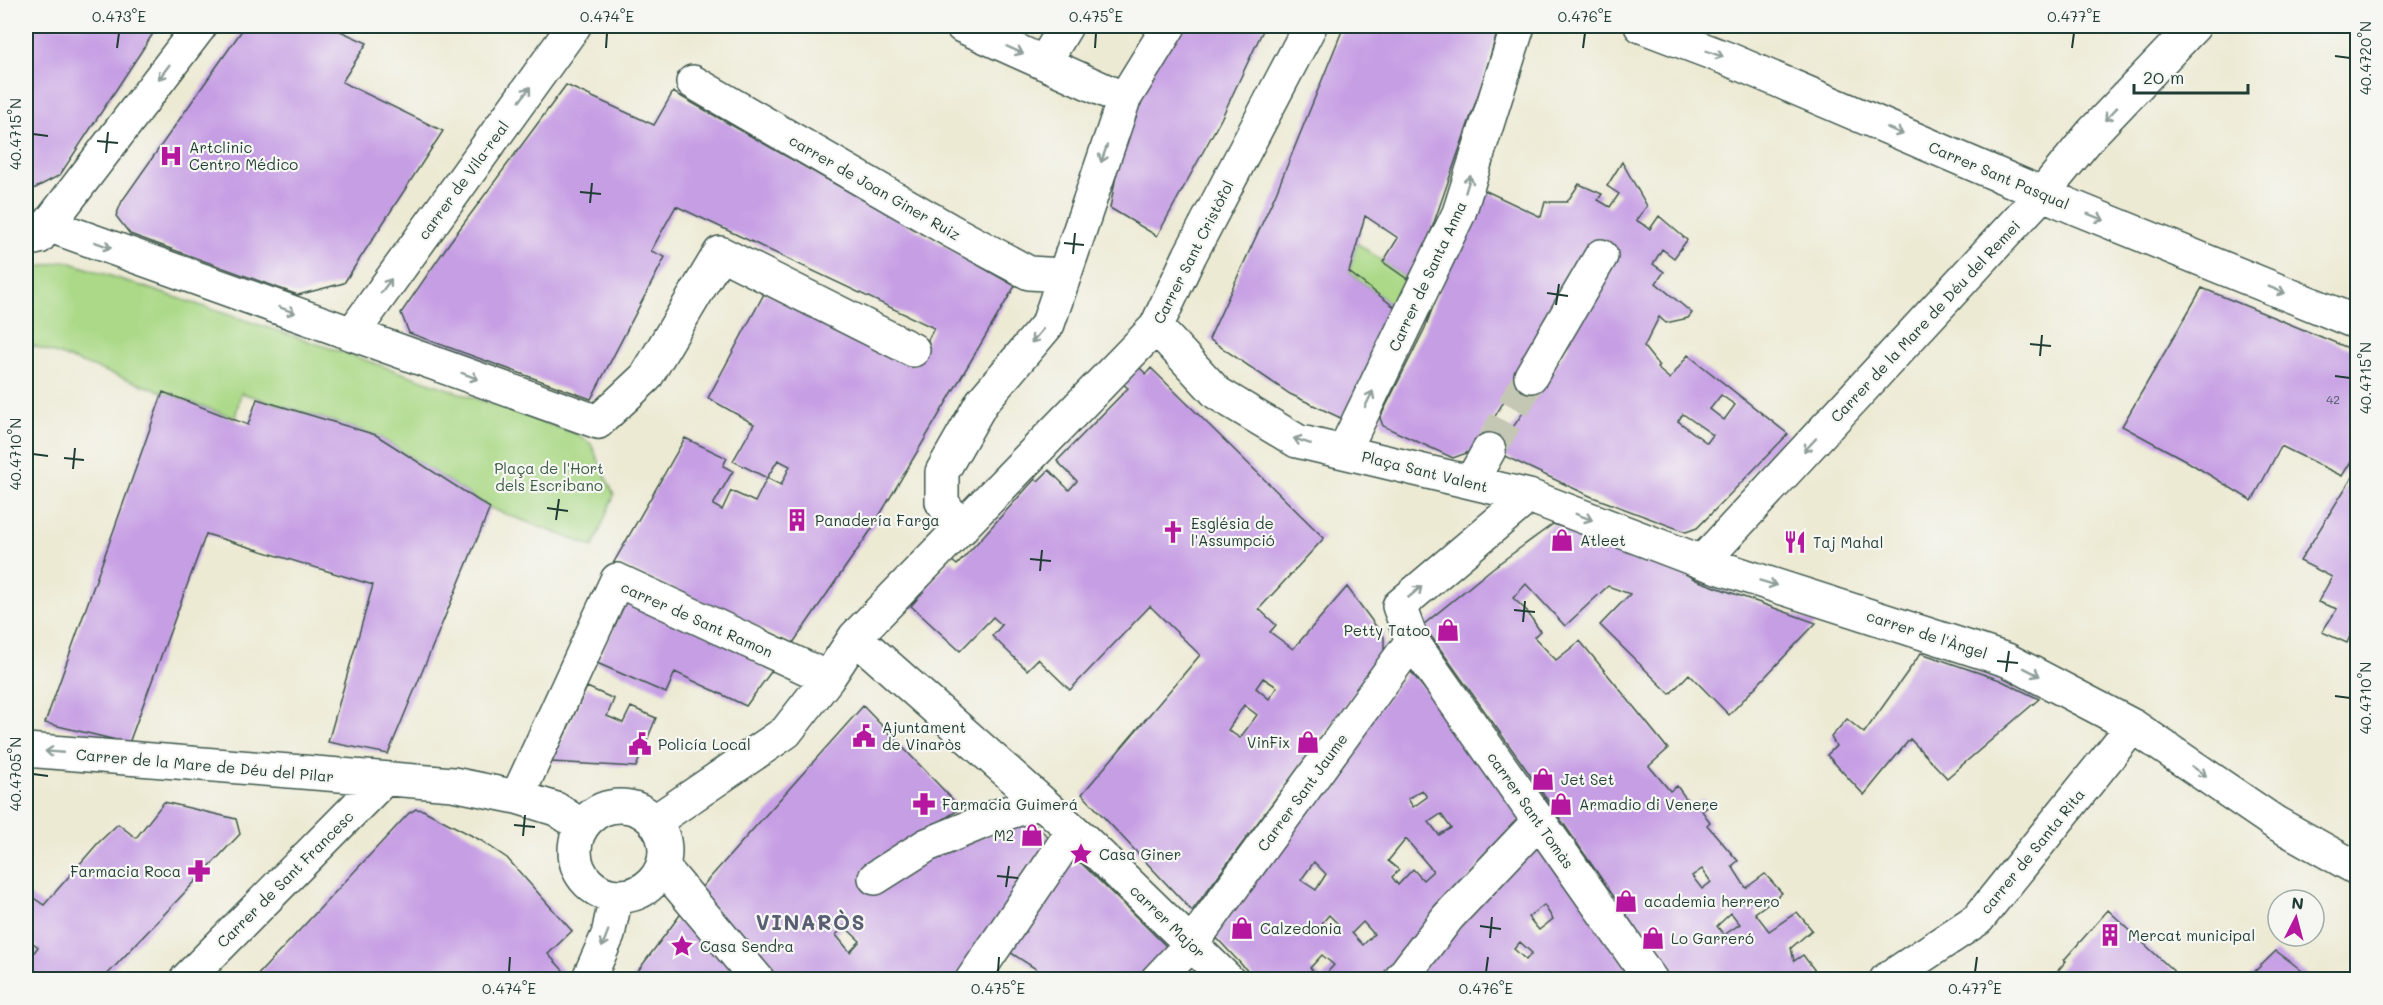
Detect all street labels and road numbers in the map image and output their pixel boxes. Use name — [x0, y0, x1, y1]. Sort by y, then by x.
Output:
street label: carrer de Vila-real — [413, 117, 513, 243]
street label: carrer de Joan Giner Ruiz — [786, 130, 964, 244]
street label: Carrer Sant Pasqual — [1926, 136, 2072, 214]
street label: Carrer Sant Cristòfol — [1148, 177, 1238, 327]
street label: Carrer de Santa Anna — [1383, 198, 1471, 354]
street label: Carrer de la Mare de Déu del Remei — [1826, 216, 2024, 426]
street label: Plaça Sant Valent — [1360, 446, 1490, 496]
street label: carrer de Sant Ramon — [618, 576, 776, 662]
street label: carrer de l'Àngel — [1864, 605, 1990, 663]
street label: Carrer Sant Jaume — [1252, 729, 1352, 855]
street label: Carrer de la Mare de Déu del Pilar — [75, 744, 335, 786]
street label: carrer Sant Tomàs — [1483, 748, 1579, 872]
street label: carrer de Santa Rita — [1975, 784, 2089, 918]
street label: Carrer de Sant Francesc — [212, 806, 358, 952]
street label: carrer Major — [1126, 880, 1210, 962]

